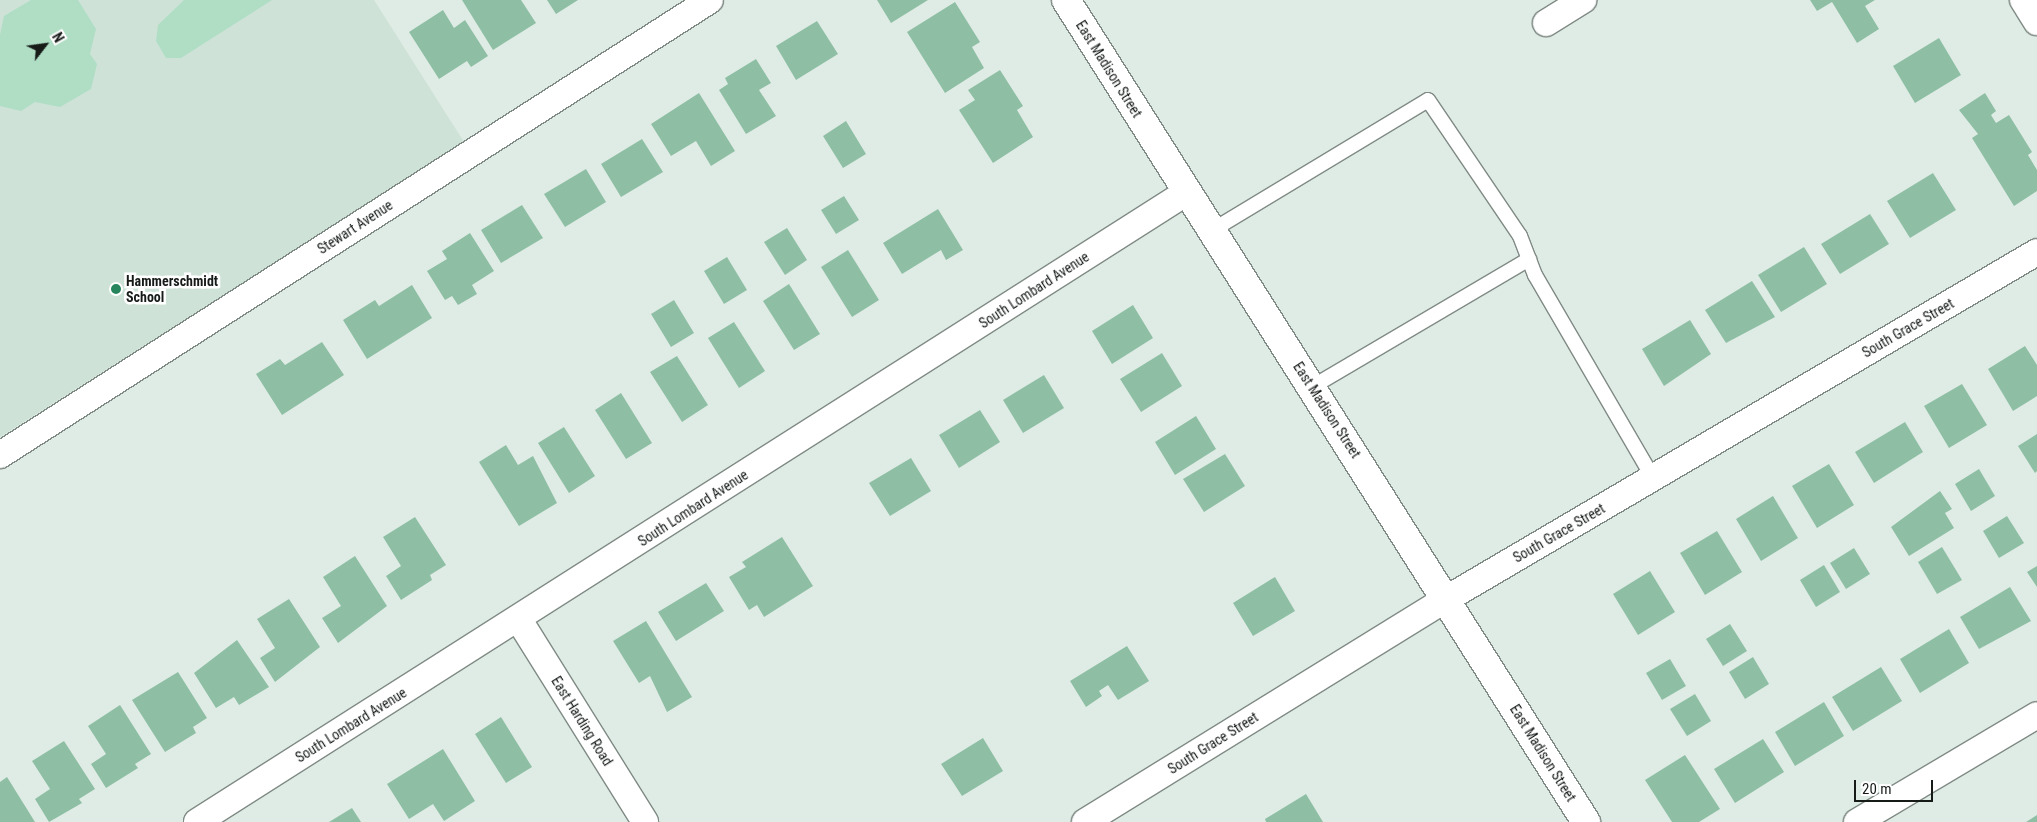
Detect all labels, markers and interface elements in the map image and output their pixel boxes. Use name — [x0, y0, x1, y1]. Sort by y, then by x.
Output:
street label: East Madison Street — [1072, 17, 1146, 121]
north arrow — [20, 20, 70, 70]
text: N — [49, 30, 67, 45]
street label: Stewart Avenue — [314, 197, 396, 257]
street label: South Lombard Avenue — [976, 248, 1092, 332]
place label: Hammerschmidt School — [126, 273, 218, 306]
marker: Hammerschmidt School — [110, 283, 122, 295]
street label: South Grace Street — [1859, 295, 1957, 361]
street label: East Madison Street — [1290, 359, 1364, 461]
street label: South Lombard Avenue — [635, 466, 751, 550]
street label: South Grace Street — [1510, 500, 1608, 566]
street label: East Harding Road — [548, 673, 616, 769]
street label: South Lombard Avenue — [292, 684, 410, 766]
street label: East Madison Street — [1506, 701, 1580, 805]
street label: South Grace Street — [1165, 709, 1261, 777]
scale bar — [1857, 770, 1936, 802]
text: 20 m — [1862, 780, 1892, 798]

